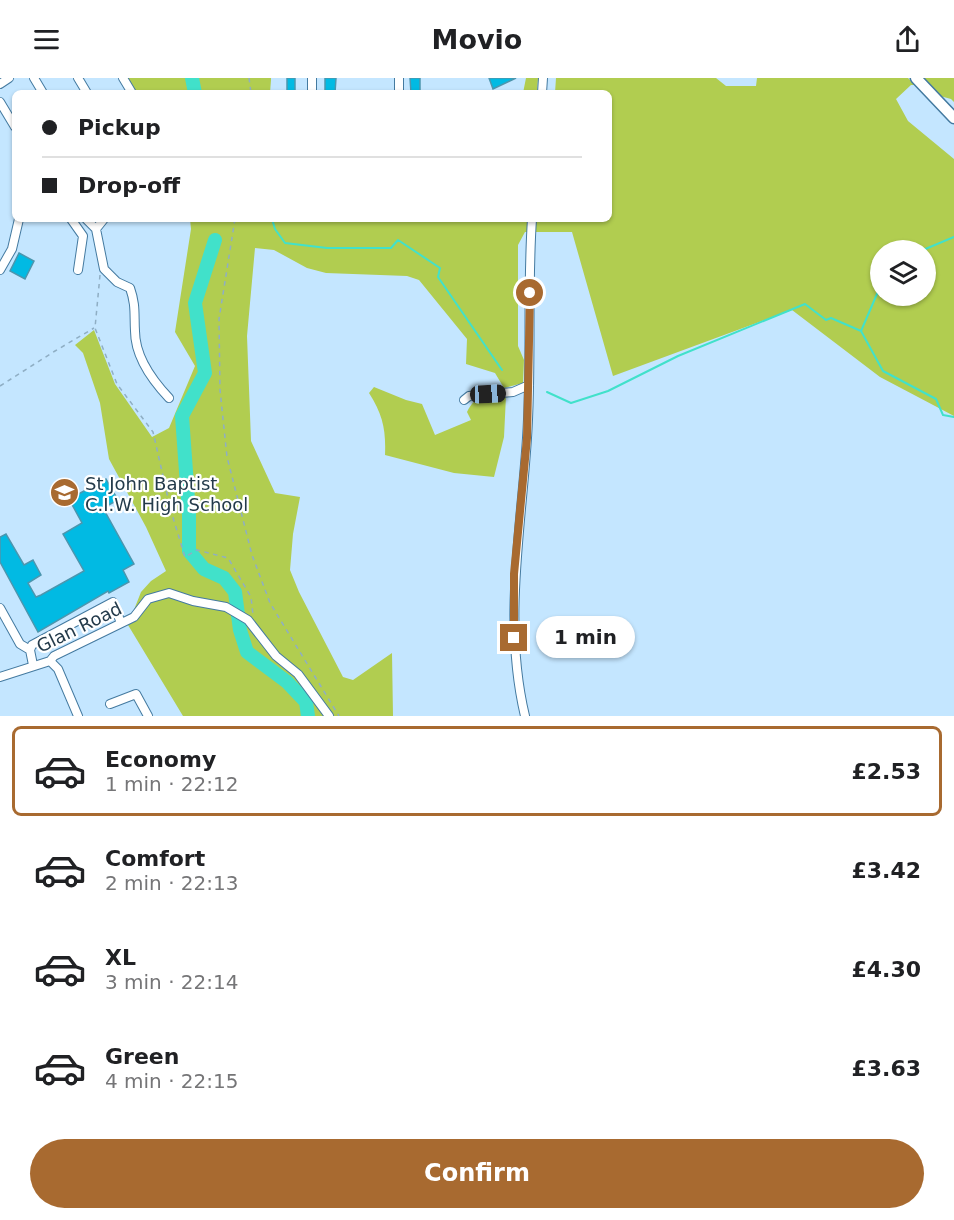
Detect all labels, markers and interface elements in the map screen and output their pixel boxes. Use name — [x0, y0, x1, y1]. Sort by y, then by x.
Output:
icon: menu — [30, 23, 63, 56]
icon: share — [891, 23, 924, 56]
text: Movio — [432, 24, 522, 55]
text: Pickup — [78, 115, 161, 140]
text: Drop-off — [78, 173, 180, 198]
map controls — [870, 240, 936, 306]
button: layers — [870, 240, 936, 306]
route start — [516, 279, 543, 306]
car — [470, 384, 506, 404]
place label: St John Baptist C.I.W. High School — [85, 473, 248, 515]
school or university icon: St John Baptist C.I.W. High School — [48, 477, 80, 509]
street label: Glan Road — [33, 597, 125, 657]
callout: 1 min — [535, 617, 634, 659]
route end — [500, 624, 527, 651]
text: 1 min — [554, 625, 617, 649]
icon: car — [33, 744, 87, 798]
text: Economy — [105, 747, 216, 772]
text: £2.53 — [851, 759, 921, 784]
text: 1 min · 22:12 — [105, 772, 239, 796]
icon: car — [33, 843, 87, 897]
text: Comfort — [105, 846, 205, 871]
text: £3.42 — [851, 858, 921, 883]
text: 2 min · 22:13 — [105, 871, 239, 895]
icon: car — [33, 942, 87, 996]
text: XL — [105, 945, 136, 970]
text: £4.30 — [851, 957, 921, 982]
text: 3 min · 22:14 — [105, 970, 239, 994]
icon: car — [33, 1041, 87, 1095]
text: Green — [105, 1044, 179, 1069]
text: £3.63 — [851, 1056, 921, 1081]
text: 4 min · 22:15 — [105, 1069, 239, 1093]
button: Confirm — [30, 1139, 924, 1208]

